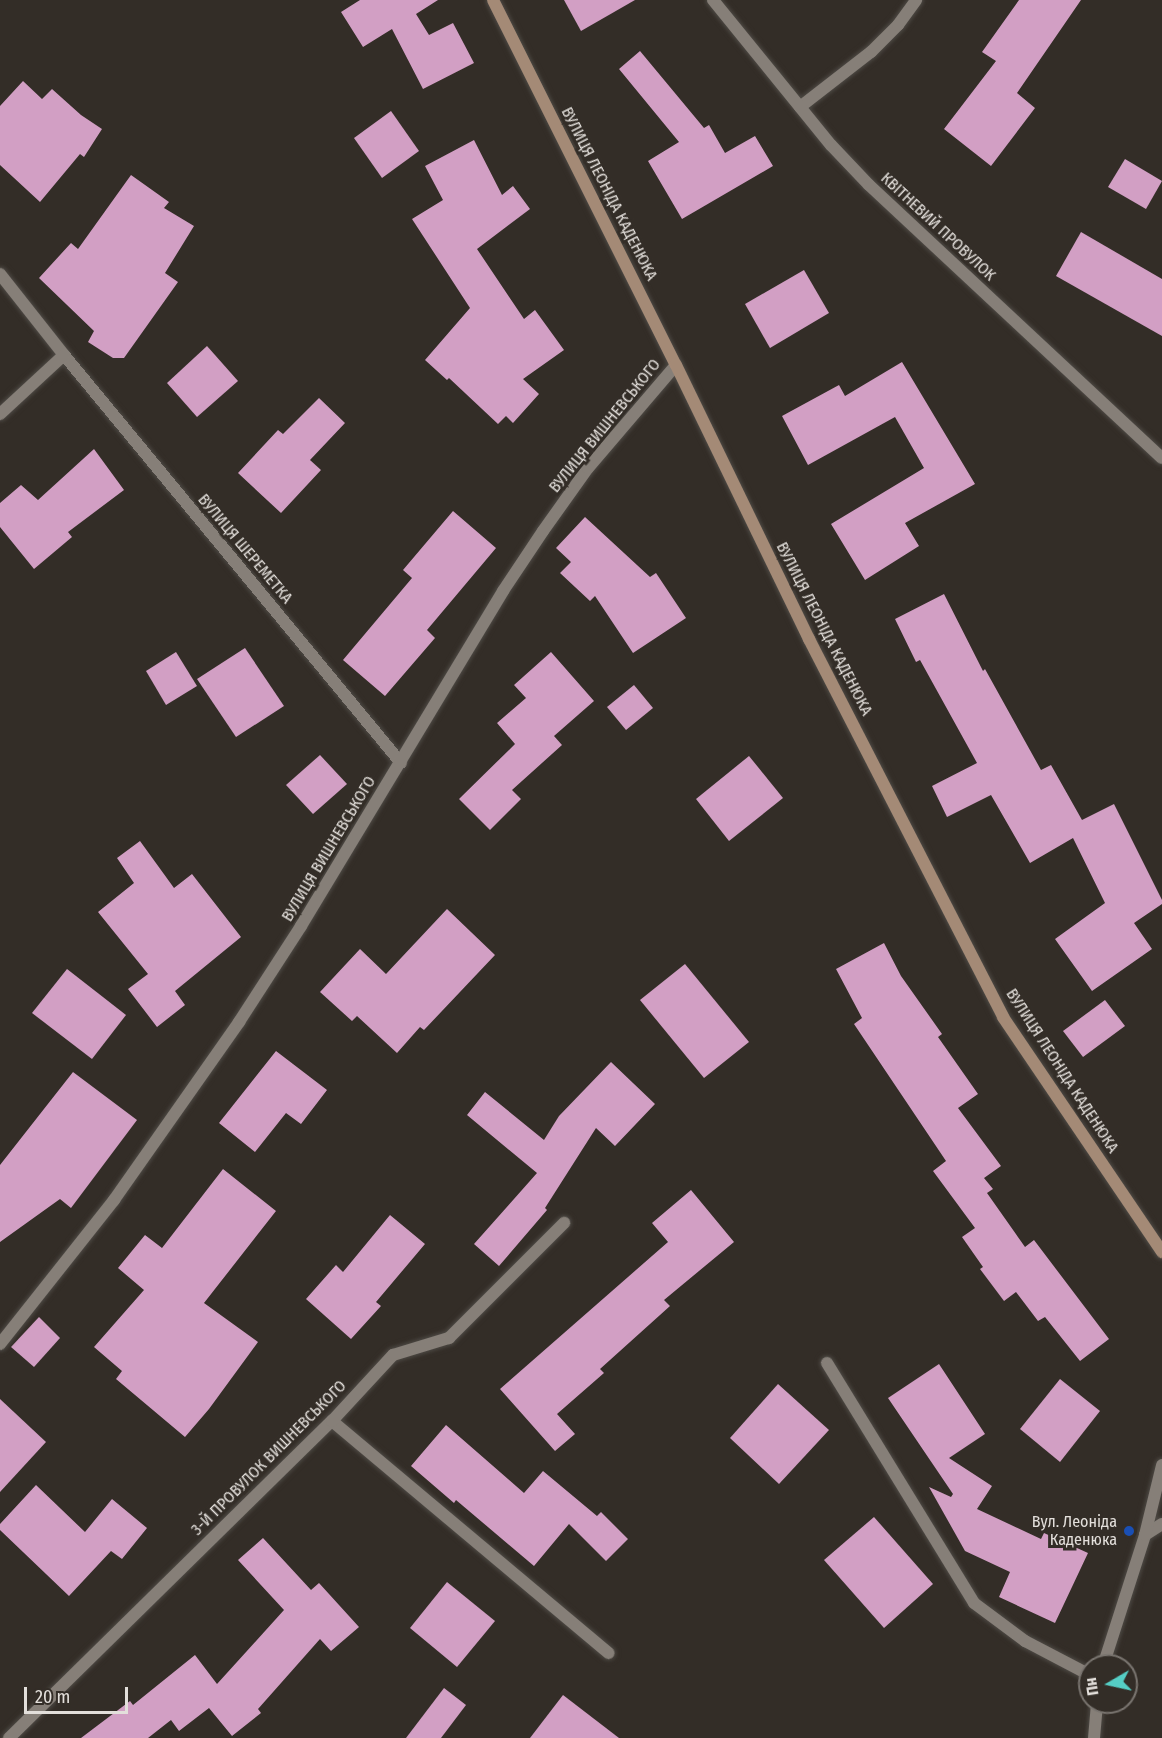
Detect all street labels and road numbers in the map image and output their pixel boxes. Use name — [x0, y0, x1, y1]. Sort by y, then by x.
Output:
street label: ВУЛИЦЯ ЛЕОНІДА КАДЕНЮКА — [557, 104, 661, 284]
street label: КВІТНЕВИЙ ПРОВУЛОК — [877, 169, 999, 285]
street label: ВУЛИЦЯ ВИШНЕВСЬКОГО — [545, 355, 665, 497]
street label: ВУЛИЦЯ ШЕРЕМЕТКА — [194, 490, 296, 608]
street label: ВУЛИЦЯ ЛЕОНІДА КАДЕНЮКА — [772, 539, 876, 719]
street label: ВУЛИЦЯ ВИШНЕВСЬКОГО — [278, 773, 380, 925]
street label: ВУЛИЦЯ ЛЕОНІДА КАДЕНЮКА — [1002, 985, 1122, 1157]
street label: 3-Й ПРОВУЛОК ВИШНЕВСЬКОГО — [188, 1377, 350, 1539]

